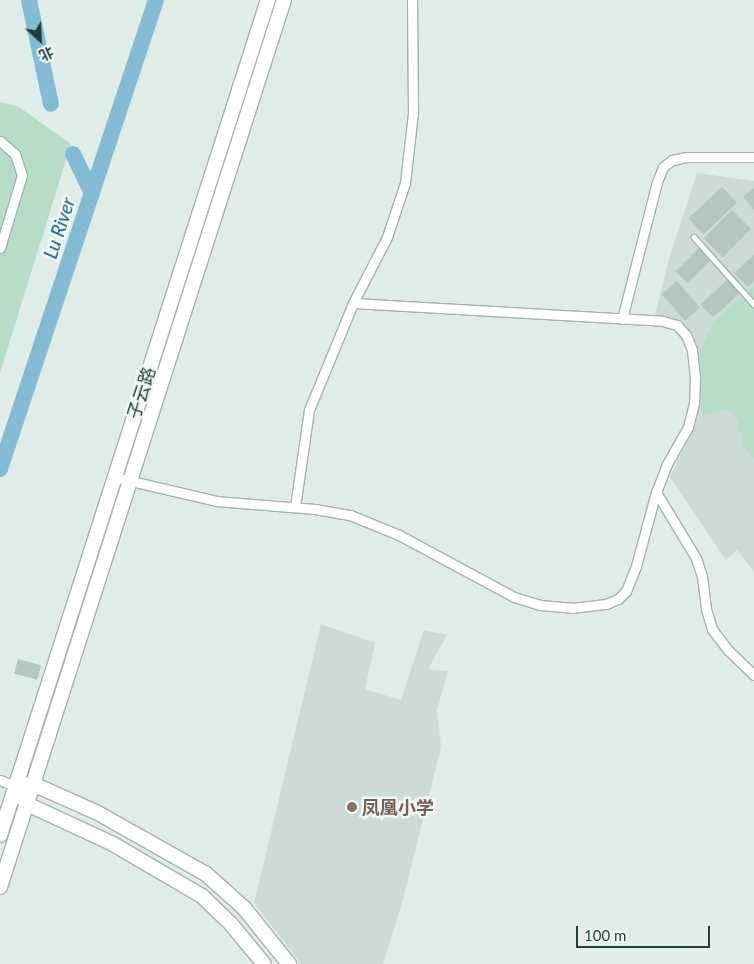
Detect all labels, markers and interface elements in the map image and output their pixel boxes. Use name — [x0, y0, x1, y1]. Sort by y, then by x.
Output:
north arrow — [15, 15, 65, 65]
text: 北 — [37, 43, 56, 65]
water label: Lu River — [38, 195, 80, 261]
street label: 子云路 — [122, 364, 160, 422]
place label: 凤凰小学 — [362, 796, 434, 818]
marker: 凤凰小学 — [346, 801, 358, 813]
scale bar — [579, 916, 713, 948]
text: 100 m — [584, 926, 626, 944]

